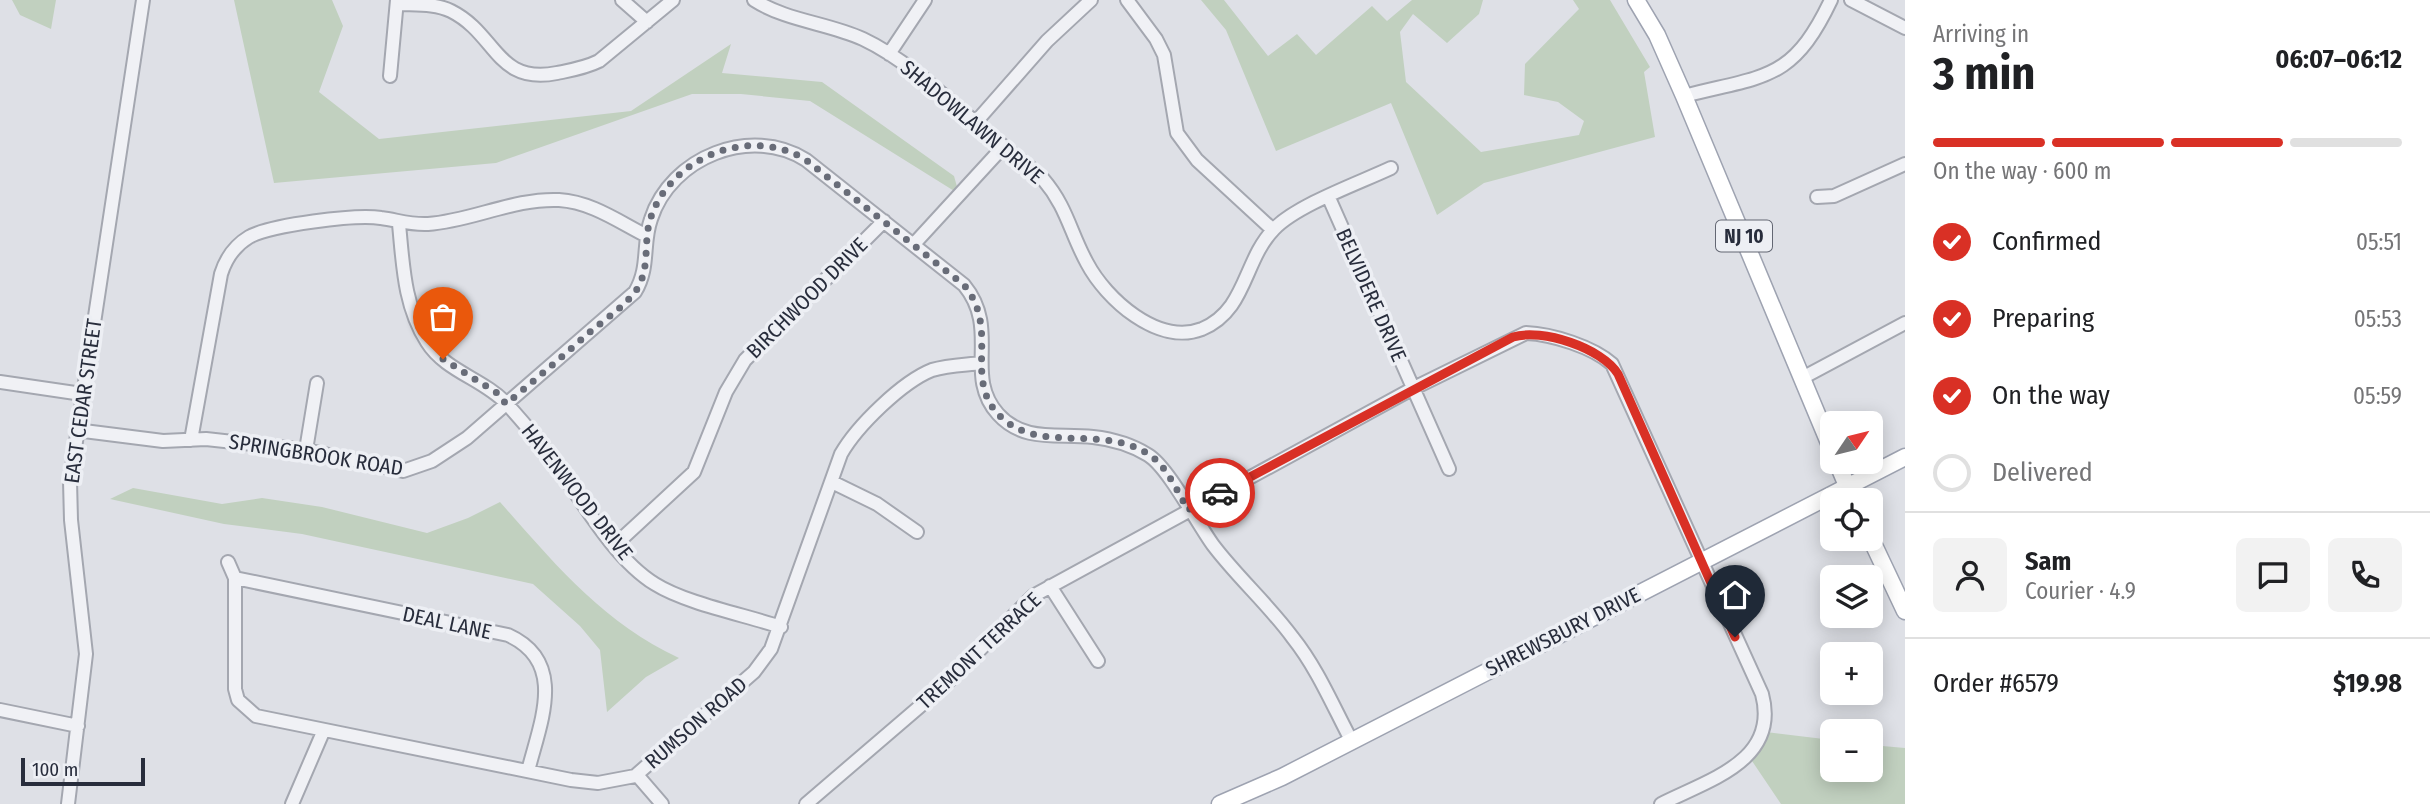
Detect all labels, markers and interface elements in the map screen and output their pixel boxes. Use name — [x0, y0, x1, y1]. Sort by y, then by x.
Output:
text: Arriving in — [1933, 20, 2029, 48]
text: 06:07–06:12 — [2275, 44, 2402, 75]
text: 3 min — [1933, 46, 2035, 101]
street label: SHADOWLAWN DRIVE — [895, 55, 1049, 190]
text: On the way · 600 m — [1933, 157, 2111, 185]
road number: NJ 10 — [1716, 220, 1772, 252]
icon: check — [1933, 223, 1971, 261]
street label: BELVIDERE DRIVE — [1330, 224, 1412, 366]
text: Confirmed — [1992, 226, 2102, 257]
text: 05:51 — [2356, 228, 2402, 256]
street label: BIRCHWOOD DRIVE — [741, 232, 873, 364]
pin — [413, 287, 473, 359]
icon: bag — [424, 298, 462, 336]
icon: check — [1933, 300, 1971, 338]
text: Preparing — [1992, 303, 2094, 334]
text: 05:53 — [2354, 305, 2402, 333]
street label: EAST CEDAR STREET — [59, 317, 107, 485]
icon: check — [1933, 377, 1971, 415]
text: On the way — [1992, 380, 2110, 411]
text: 05:59 — [2353, 382, 2402, 410]
north arrow — [1820, 411, 1883, 474]
map controls — [1820, 411, 1883, 782]
street label: HAVENWOOD DRIVE — [516, 419, 638, 565]
street label: SPRINGBROOK ROAD — [227, 428, 405, 482]
text: Delivered — [1992, 457, 2093, 488]
courier — [1185, 458, 1255, 528]
icon: car — [1201, 474, 1239, 512]
button: locate — [1820, 488, 1883, 551]
button: person — [1933, 538, 2007, 612]
button: chat — [2236, 538, 2310, 612]
button: phone — [2328, 538, 2402, 612]
text: Sam — [2025, 546, 2071, 577]
pin — [1705, 565, 1765, 637]
button: layers — [1820, 565, 1883, 628]
icon: home — [1716, 576, 1754, 614]
text: Courier · 4.9 — [2025, 577, 2136, 605]
street label: SHREWSBURY DRIVE — [1481, 582, 1645, 682]
street label: TREMONT TERRACE — [912, 587, 1047, 715]
street label: DEAL LANE — [400, 601, 494, 645]
button: + — [1820, 642, 1883, 705]
text: Order #6579 — [1933, 668, 2059, 699]
text: $19.98 — [2333, 668, 2402, 699]
street label: RUMSON ROAD — [640, 672, 752, 774]
button: − — [1820, 719, 1883, 782]
scale bar — [21, 755, 145, 787]
text: 100 m — [32, 758, 78, 781]

